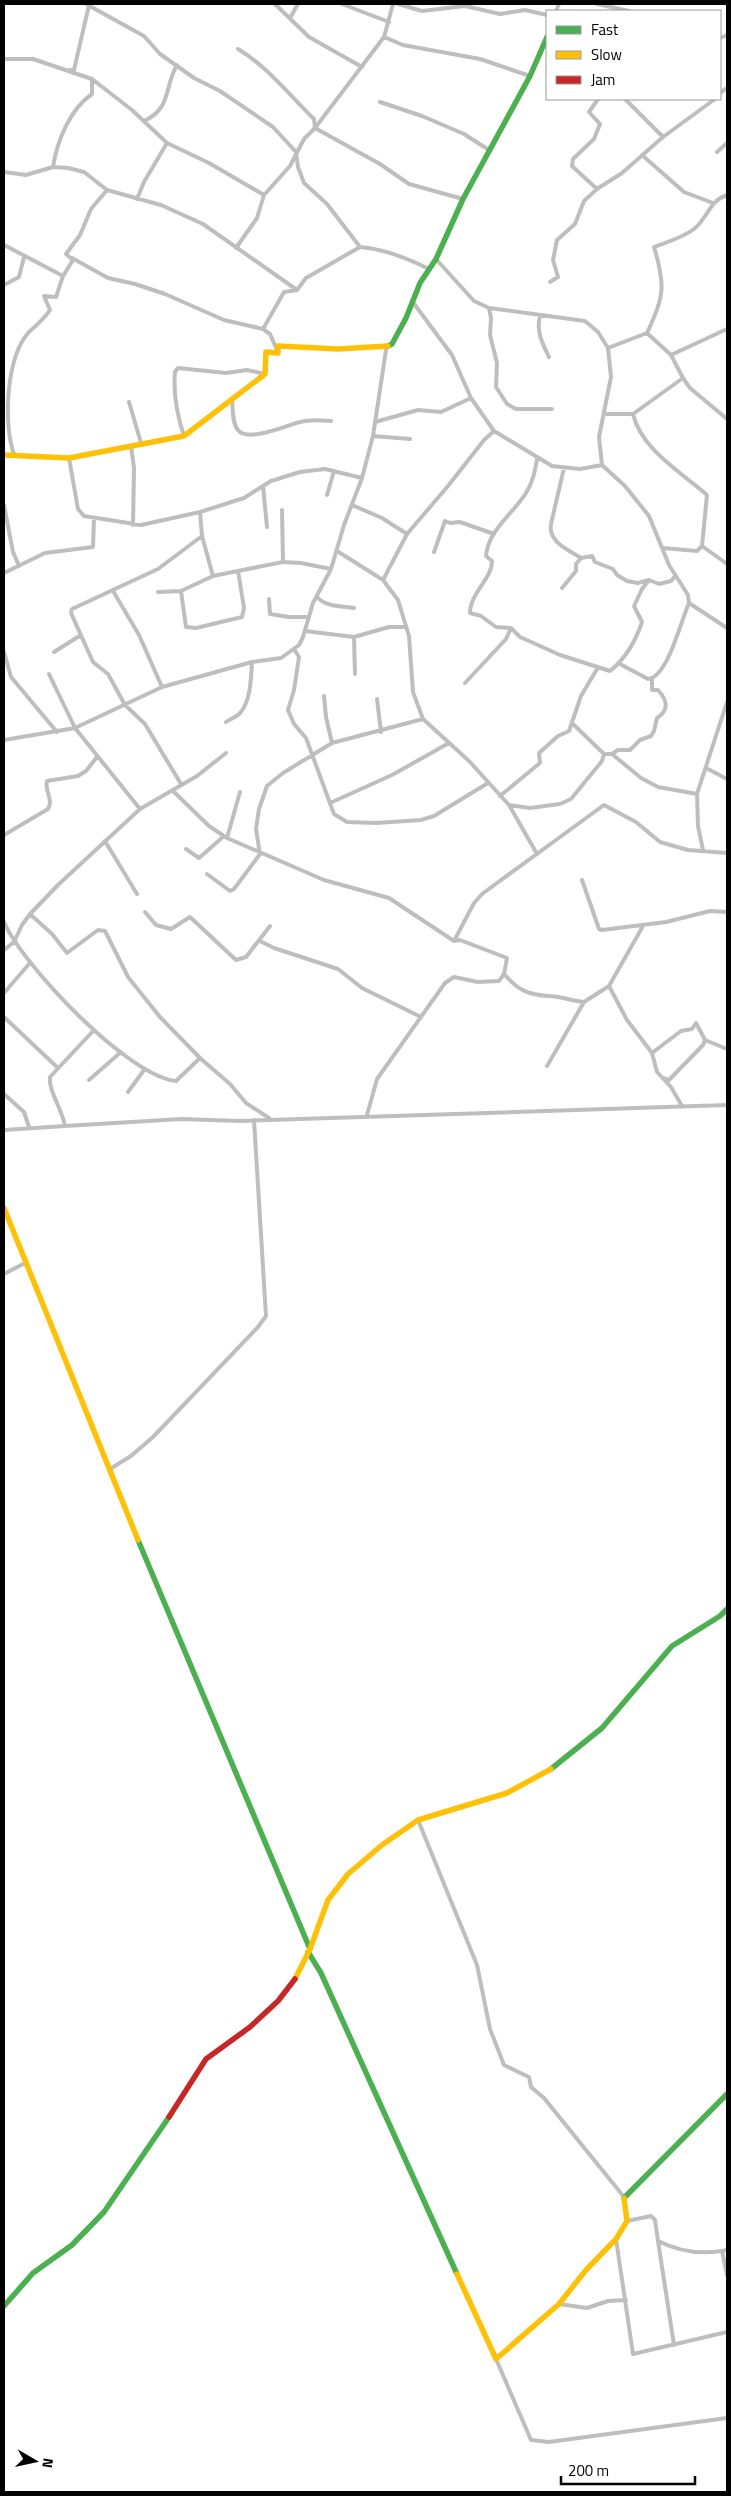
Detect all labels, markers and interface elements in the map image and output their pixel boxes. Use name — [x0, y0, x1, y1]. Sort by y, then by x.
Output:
legend — [546, 10, 721, 100]
text: Fast — [591, 18, 619, 41]
text: Slow — [591, 43, 622, 66]
text: Jam — [591, 68, 615, 91]
north arrow — [10, 2436, 60, 2486]
scale bar — [561, 2454, 695, 2486]
text: N — [37, 2457, 59, 2470]
text: 200 m — [568, 2459, 609, 2482]

